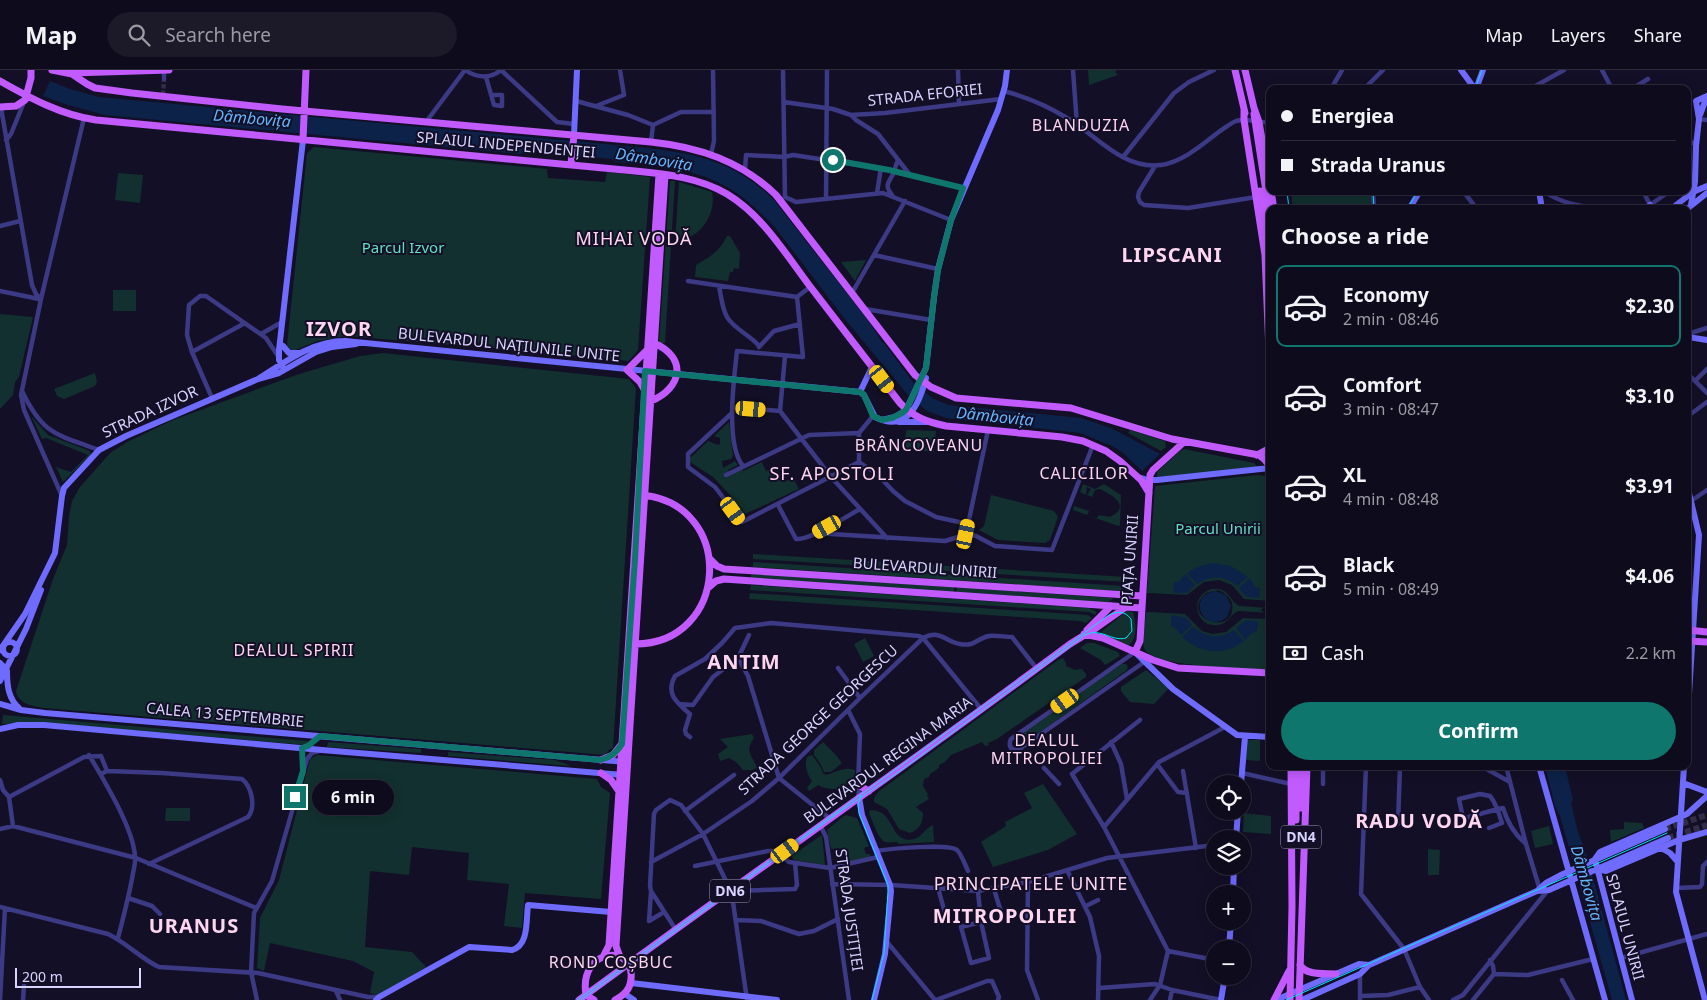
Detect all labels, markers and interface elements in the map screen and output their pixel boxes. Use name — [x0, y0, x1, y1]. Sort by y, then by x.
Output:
search box — [107, 12, 457, 57]
text: Map — [25, 18, 77, 51]
icon: search — [125, 21, 153, 49]
text: Search here — [165, 22, 271, 48]
text: Map — [1485, 23, 1523, 47]
text: Layers — [1551, 23, 1606, 47]
text: Share — [1634, 23, 1682, 47]
street label: STRADA EFORIEI — [867, 78, 983, 110]
text: Energiea — [1311, 103, 1394, 129]
water label: Dâmbovița — [212, 104, 292, 132]
district label: BLANDUZIA — [1032, 114, 1130, 136]
street label: SPLAIUL INDEPENDENȚEI — [416, 126, 596, 162]
water label: Dâmbovița — [614, 142, 694, 176]
route start — [822, 149, 844, 171]
text: Strada Uranus — [1311, 152, 1446, 178]
text: Choose a ride — [1281, 220, 1429, 250]
district label: MIHAI VODĂ — [575, 226, 693, 250]
park label: Parcul Izvor — [362, 237, 444, 257]
district label: LIPSCANI — [1121, 241, 1223, 268]
text: Economy — [1343, 282, 1429, 308]
icon: car — [1283, 284, 1328, 329]
text: $2.30 — [1625, 293, 1674, 319]
text: 2 min · 08:46 — [1343, 308, 1439, 330]
district label: IZVOR — [306, 315, 372, 342]
street label: BULEVARDUL NAȚIUNILE UNITE — [397, 322, 621, 366]
car — [866, 363, 897, 395]
text: Comfort — [1343, 372, 1422, 398]
icon: car — [1283, 374, 1328, 419]
street label: STRADA IZVOR — [99, 380, 201, 442]
text: $3.10 — [1625, 383, 1674, 409]
text: 3 min · 08:47 — [1343, 398, 1439, 420]
car — [735, 400, 766, 418]
water label: Dâmbovița — [955, 401, 1035, 431]
district label: BRÂNCOVEANU — [855, 434, 983, 456]
district label: SF. APOSTOLI — [769, 461, 895, 485]
district label: CALICILOR — [1039, 462, 1129, 484]
text: XL — [1343, 462, 1366, 488]
icon: car — [1283, 464, 1328, 509]
text: $3.91 — [1625, 473, 1674, 499]
text: 4 min · 08:48 — [1343, 488, 1439, 510]
car — [718, 494, 747, 528]
car — [810, 513, 843, 541]
street label: PIAȚA UNIRII — [1116, 514, 1142, 606]
car — [955, 518, 976, 550]
park label: Parcul Unirii — [1175, 518, 1261, 538]
street label: BULEVARDUL UNIRII — [852, 552, 998, 582]
text: Black — [1343, 552, 1394, 578]
icon: car — [1283, 554, 1328, 599]
text: $4.06 — [1625, 563, 1674, 589]
text: 5 min · 08:49 — [1343, 578, 1439, 600]
district label: DEALUL SPIRII — [234, 639, 354, 661]
icon: cash — [1281, 639, 1309, 667]
street label: STRADA GEORGE GEORGESCU — [733, 640, 901, 799]
text: Cash — [1321, 640, 1365, 666]
text: 2.2 km — [1626, 642, 1676, 664]
district label: ANTIM — [707, 648, 781, 675]
car — [1048, 686, 1081, 716]
street label: BULEVARDUL REGINA MARIA — [799, 691, 976, 827]
street label: CALEA 13 SEPTEMBRIE — [145, 697, 305, 731]
button: Confirm — [1281, 702, 1676, 760]
district label: DEALUL MITROPOLIEI — [991, 729, 1103, 769]
map controls — [1206, 775, 1251, 985]
button: locate — [1206, 775, 1251, 820]
callout: 6 min — [312, 780, 395, 814]
route end — [284, 786, 306, 808]
text: 6 min — [331, 786, 375, 808]
district label: RADU VODĂ — [1355, 807, 1483, 834]
road number: DN4 — [1281, 826, 1321, 849]
button: layers — [1206, 830, 1251, 875]
car — [768, 836, 801, 866]
water label: Dâmbovița — [1566, 843, 1608, 923]
street label: STRADA JUSTIȚIEI — [832, 847, 868, 972]
district label: PRINCIPATELE UNITE — [934, 871, 1128, 895]
street label: SPLAIUL UNIRII — [1602, 871, 1650, 982]
road number: DN6 — [710, 879, 750, 902]
button: + — [1206, 885, 1251, 930]
district label: MITROPOLIEI — [933, 902, 1077, 929]
district label: URANUS — [149, 912, 239, 939]
button: − — [1206, 940, 1251, 985]
district label: ROND COȘBUC — [549, 951, 673, 973]
scale bar — [15, 965, 141, 988]
text: 200 m — [22, 967, 63, 986]

